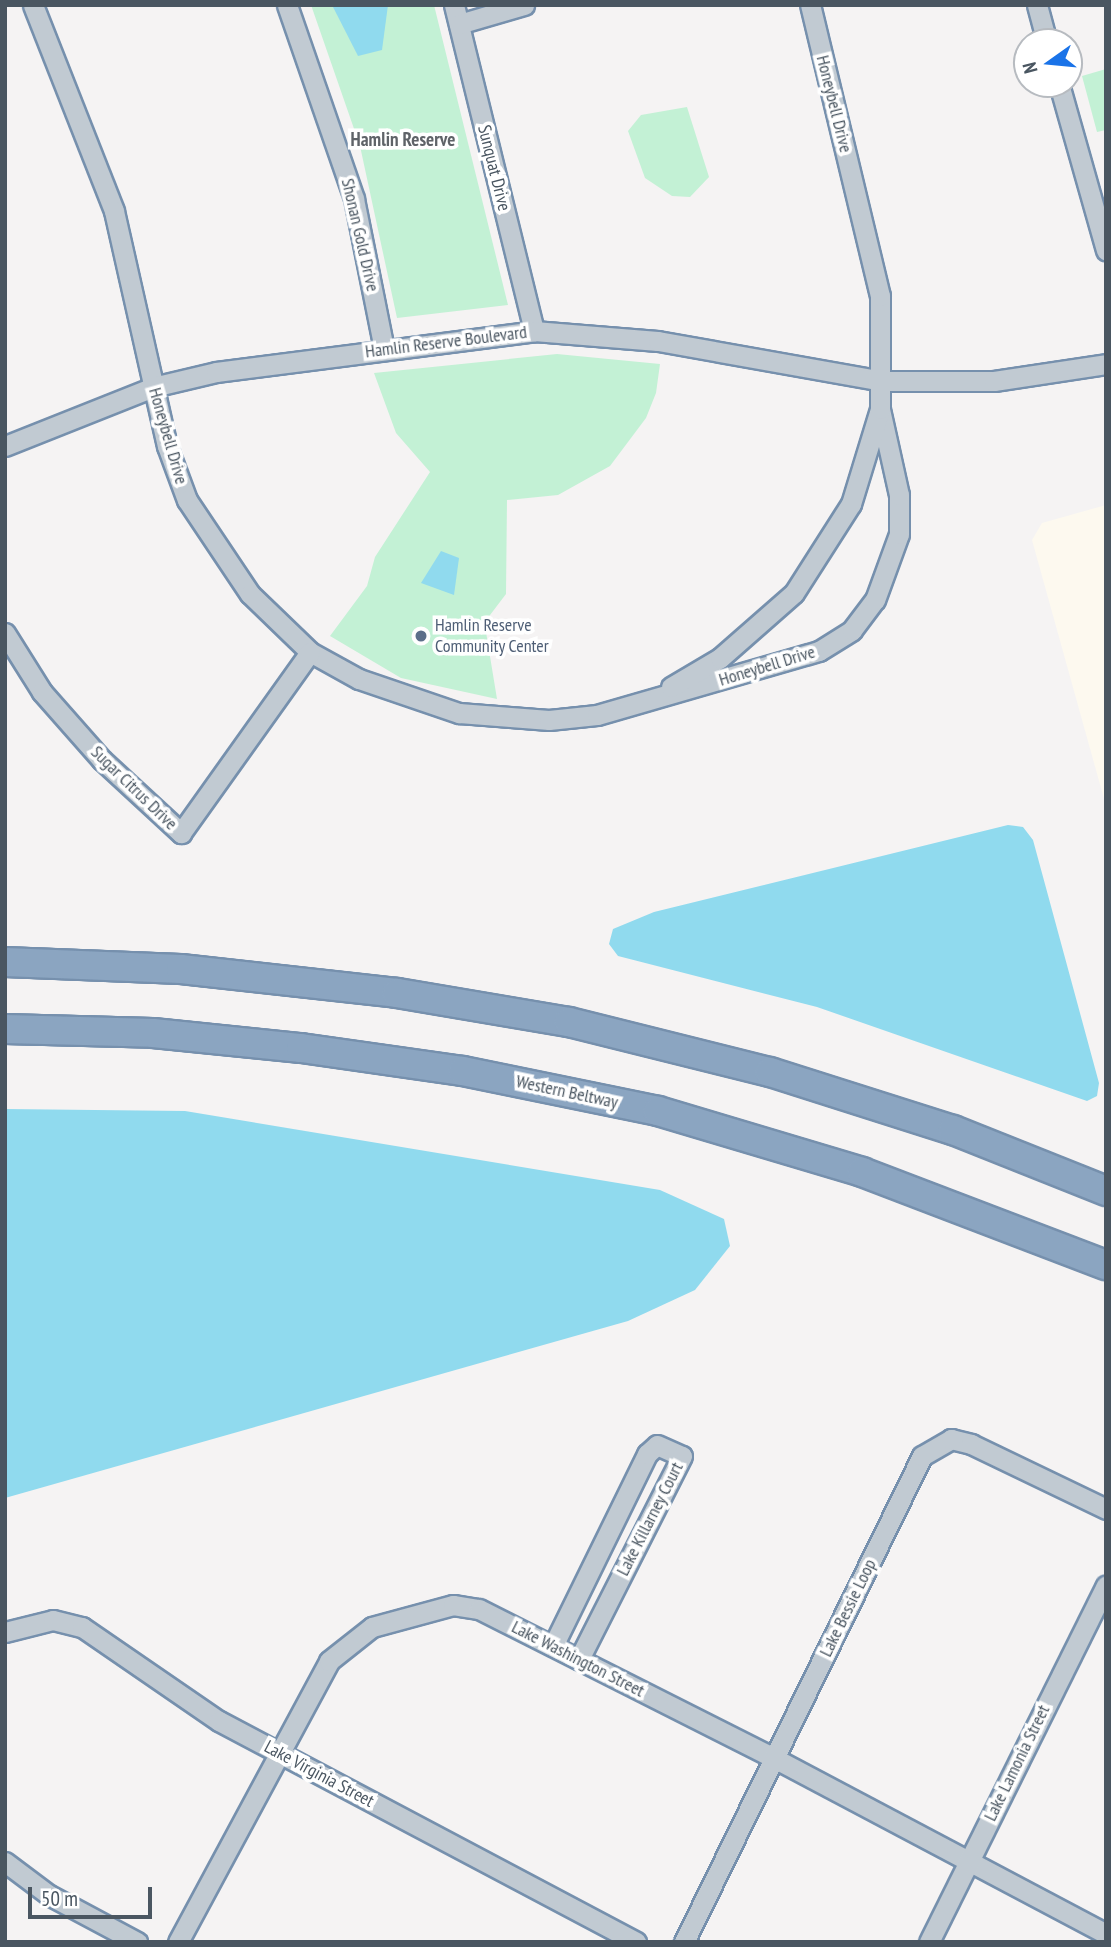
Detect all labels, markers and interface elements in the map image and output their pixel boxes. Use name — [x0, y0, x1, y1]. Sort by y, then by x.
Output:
north arrow — [1013, 28, 1083, 98]
street label: Honeybell Drive — [811, 53, 857, 155]
text: N — [1017, 60, 1043, 76]
street label: Sunquat Drive — [473, 123, 515, 213]
district label: Hamlin Reserve — [351, 129, 455, 151]
street label: Shonan Gold Drive — [337, 176, 383, 294]
street label: Hamlin Reserve Boulevard — [364, 321, 528, 363]
street label: Honeybell Drive — [144, 385, 192, 487]
place label: Hamlin Reserve Community Center — [435, 615, 549, 658]
marker: Hamlin Reserve Community Center — [413, 628, 429, 644]
street label: Honeybell Drive — [716, 641, 818, 691]
street label: Sugar Citrus Drive — [86, 741, 182, 835]
street label: Western Beltway — [514, 1071, 620, 1113]
street label: Lake Killarney Court — [612, 1458, 688, 1580]
street label: Lake Bessie Loop — [815, 1556, 881, 1660]
street label: Lake Washington Street — [508, 1616, 648, 1702]
street label: Lake Lamonia Street — [980, 1701, 1054, 1825]
street label: Lake Virginia Street — [260, 1736, 378, 1812]
scale bar — [32, 1874, 156, 1918]
text: 50 m — [41, 1885, 78, 1912]

